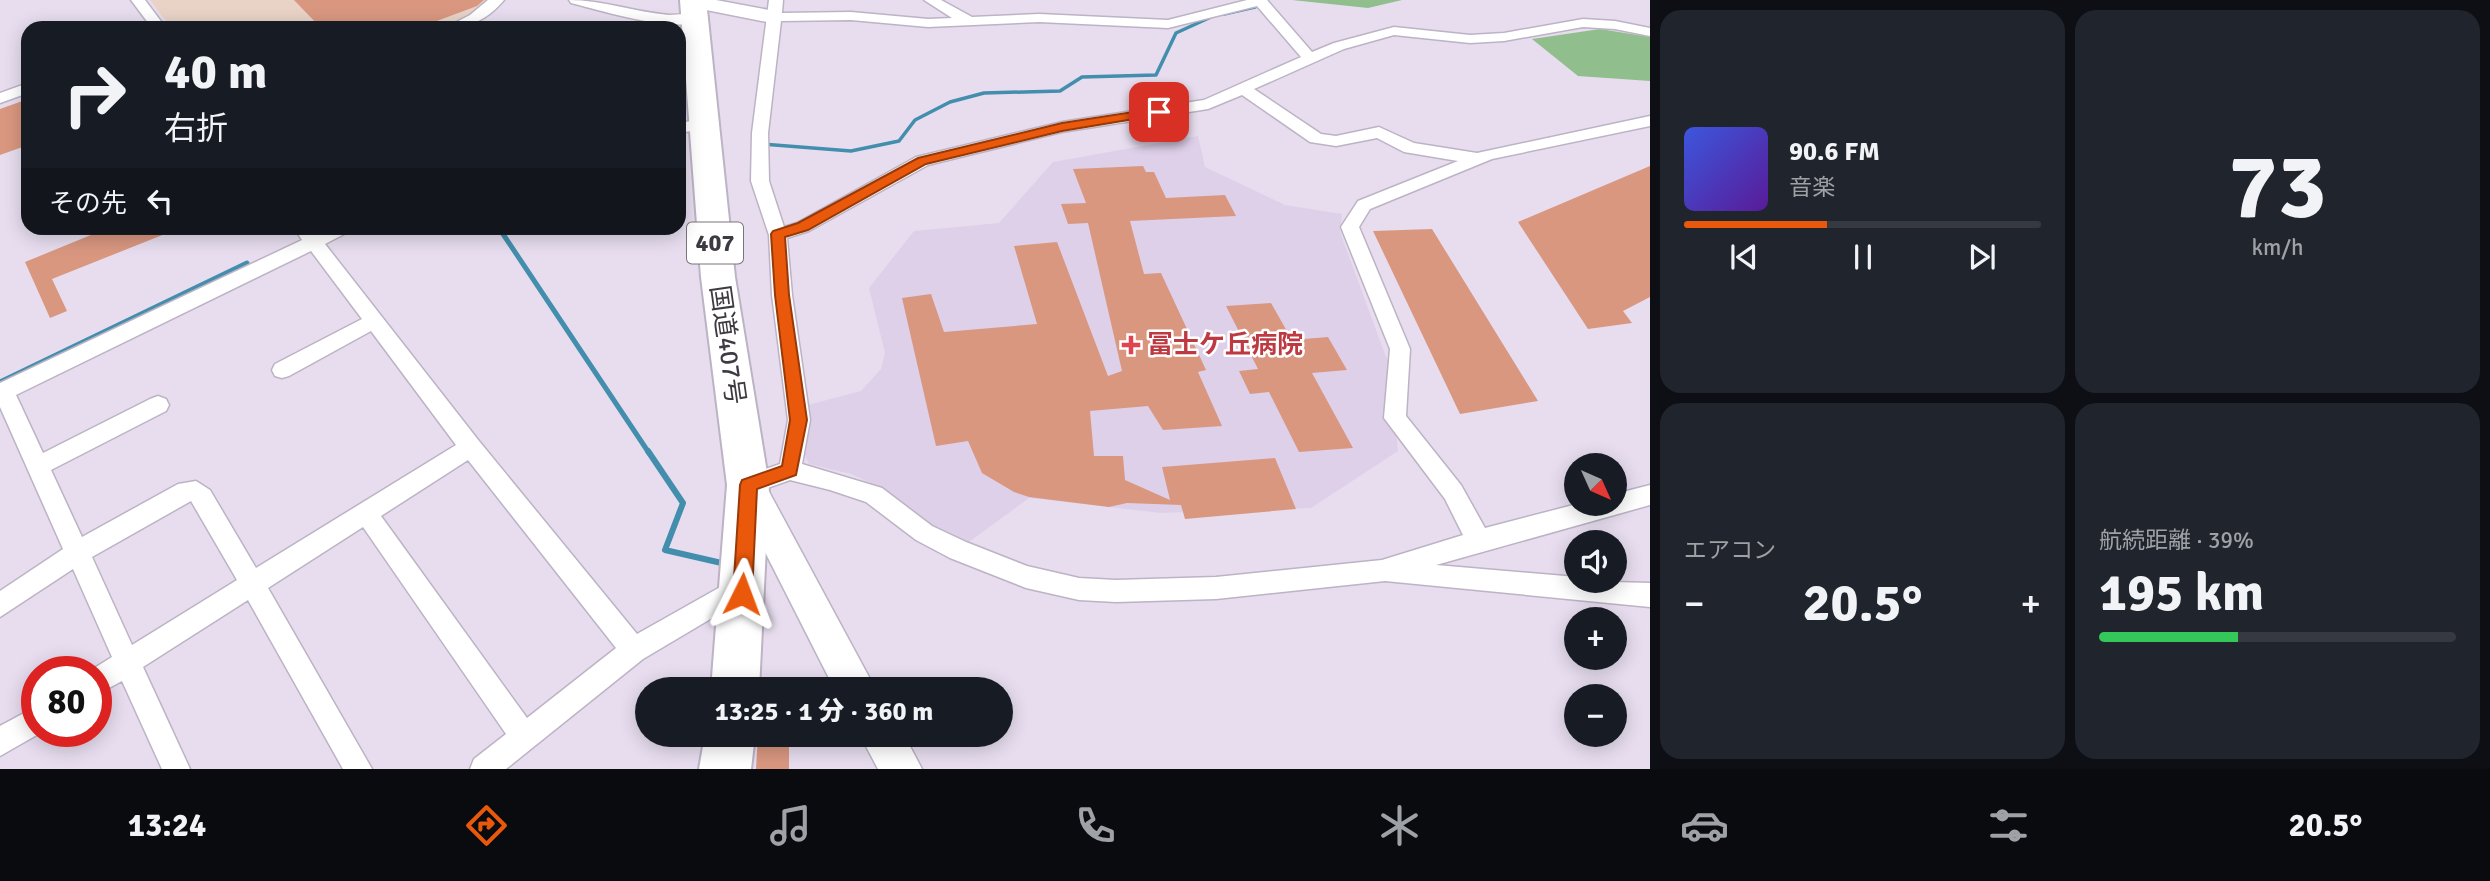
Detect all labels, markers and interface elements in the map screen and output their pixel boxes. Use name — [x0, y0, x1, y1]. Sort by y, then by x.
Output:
text: 40 m — [164, 42, 267, 102]
icon: right — [49, 49, 140, 140]
pin — [1129, 82, 1189, 142]
icon: arrive — [1140, 93, 1178, 131]
text: 右折 — [164, 109, 228, 148]
text: 73 — [2228, 131, 2327, 244]
text: 90.6 FM — [1789, 136, 1880, 168]
text: 音楽 — [1789, 173, 1835, 202]
icon: left — [141, 182, 179, 220]
text: その先 — [49, 188, 127, 220]
road number: 407 — [687, 223, 743, 264]
text: km/h — [2251, 233, 2304, 262]
icon: previous — [1725, 238, 1763, 276]
icon: pause — [1844, 238, 1882, 276]
icon: next — [1963, 238, 2001, 276]
street label: 国道407号 — [703, 283, 751, 407]
place label: 冨士ケ丘病院 — [1147, 329, 1303, 361]
marker: 冨士ケ丘病院 — [1121, 335, 1141, 355]
north arrow — [1564, 453, 1628, 516]
map controls — [1564, 453, 1627, 747]
text: 航続距離 · 39% — [2099, 526, 2254, 555]
button: sound — [1564, 530, 1627, 593]
text: エアコン — [1684, 536, 1776, 565]
position arrow — [705, 557, 779, 631]
text: 195 km — [2099, 561, 2264, 625]
text: 20.5° — [1803, 571, 1922, 635]
text: − — [1684, 580, 1705, 627]
text: + — [2020, 580, 2041, 627]
button: + — [1564, 607, 1627, 670]
speed limit sign: 80 — [21, 656, 112, 747]
button: − — [1564, 684, 1627, 747]
text: 13:25 · 1 分 · 360 m — [715, 696, 933, 728]
icon: directions — [462, 801, 511, 850]
icon: music — [766, 801, 815, 850]
icon: phone — [1071, 801, 1120, 850]
icon: climate — [1375, 801, 1424, 850]
icon: car — [1680, 801, 1729, 850]
icon: filters — [1984, 801, 2033, 850]
text: 13:24 — [128, 806, 206, 845]
text: 20.5° — [2288, 806, 2362, 845]

